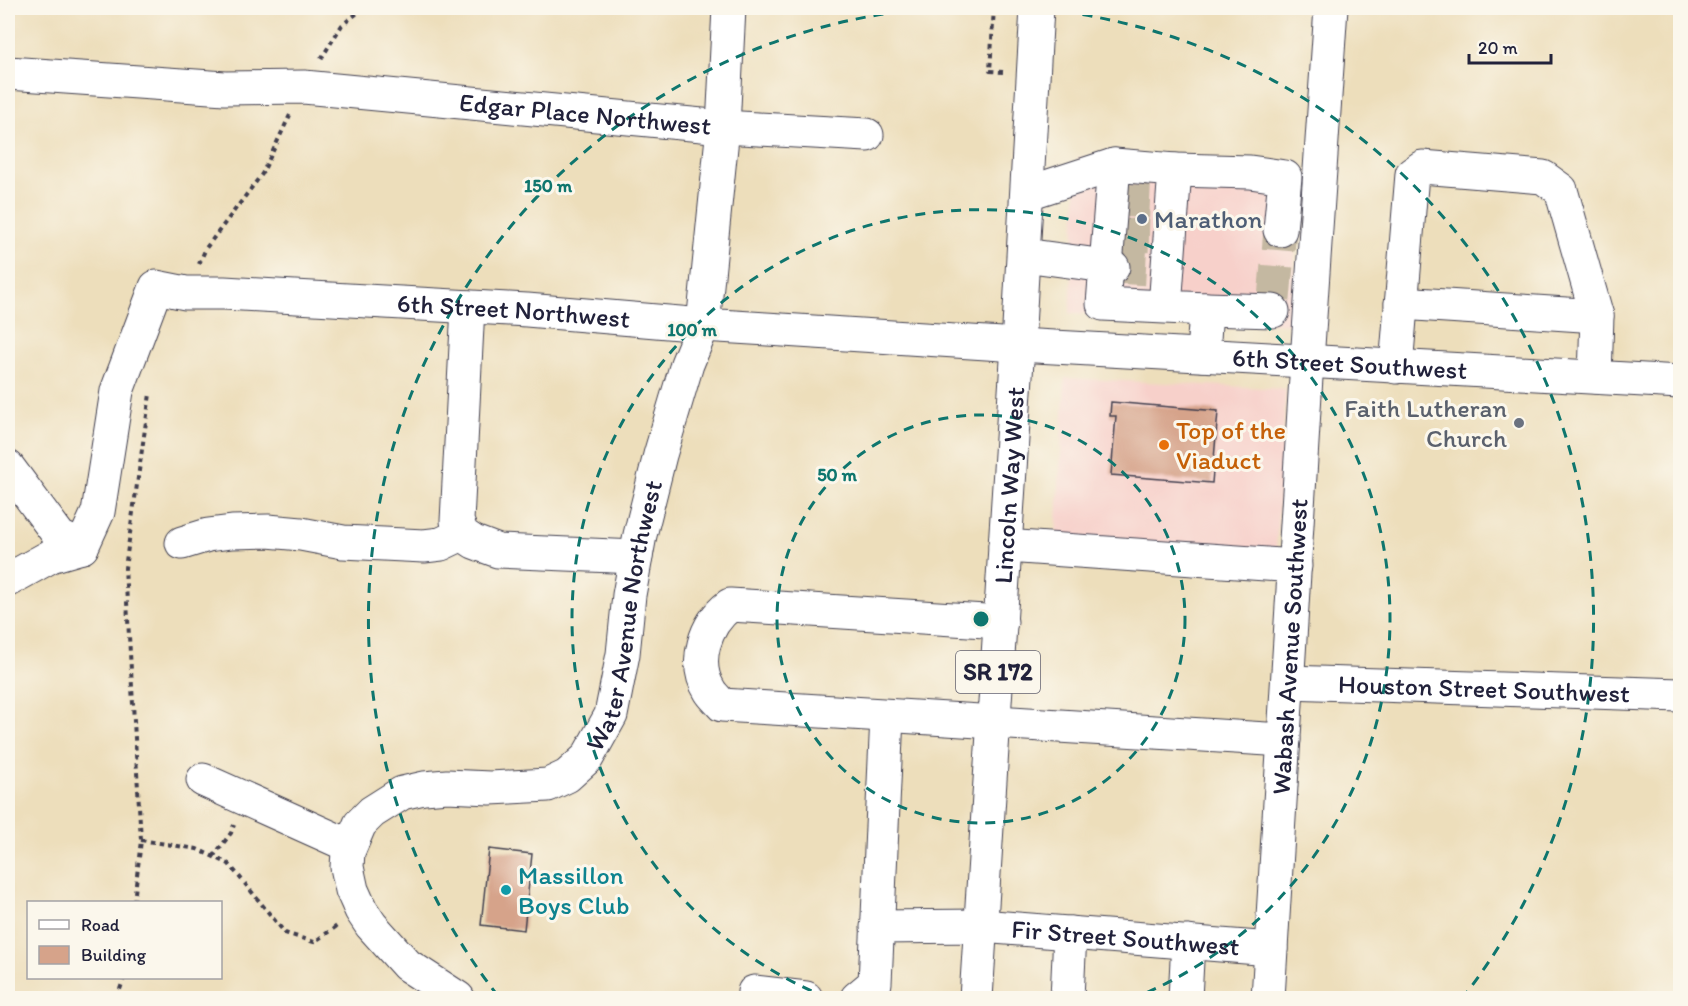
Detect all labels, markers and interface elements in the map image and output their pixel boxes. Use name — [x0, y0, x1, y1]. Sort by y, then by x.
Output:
scale bar — [1469, 27, 1552, 65]
text: 20 m — [1478, 37, 1518, 59]
street label: Edgar Place Northwest — [458, 86, 713, 142]
text: 150 m — [524, 175, 573, 197]
place label: Marathon — [1154, 203, 1263, 235]
marker: Marathon — [1135, 212, 1149, 226]
street label: 6th Street Northwest — [396, 287, 631, 335]
text: 100 m — [667, 319, 718, 341]
street label: 6th Street Southwest — [1231, 341, 1468, 386]
street label: Lincoln Way West — [987, 385, 1031, 585]
place label: Faith Lutheran Church — [1344, 392, 1507, 454]
place label: Top of the Viaduct — [1176, 414, 1286, 476]
marker: Faith Lutheran Church — [1512, 416, 1526, 430]
marker: Top of the Viaduct — [1157, 438, 1171, 452]
text: 50 m — [817, 464, 858, 486]
street label: Water Avenue Northwest — [578, 477, 669, 756]
street label: Wabash Avenue Southwest — [1264, 497, 1315, 796]
centre of rings — [971, 609, 991, 629]
road number: SR 172 — [956, 651, 1040, 693]
street label: Houston Street Southwest — [1337, 668, 1631, 709]
place label: Massillon Boys Club — [518, 859, 630, 921]
marker: Massillon Boys Club — [499, 883, 513, 897]
legend — [27, 901, 222, 979]
street label: Fir Street Southwest — [1010, 912, 1241, 962]
text: Road — [81, 914, 120, 936]
text: Building — [81, 944, 147, 966]

